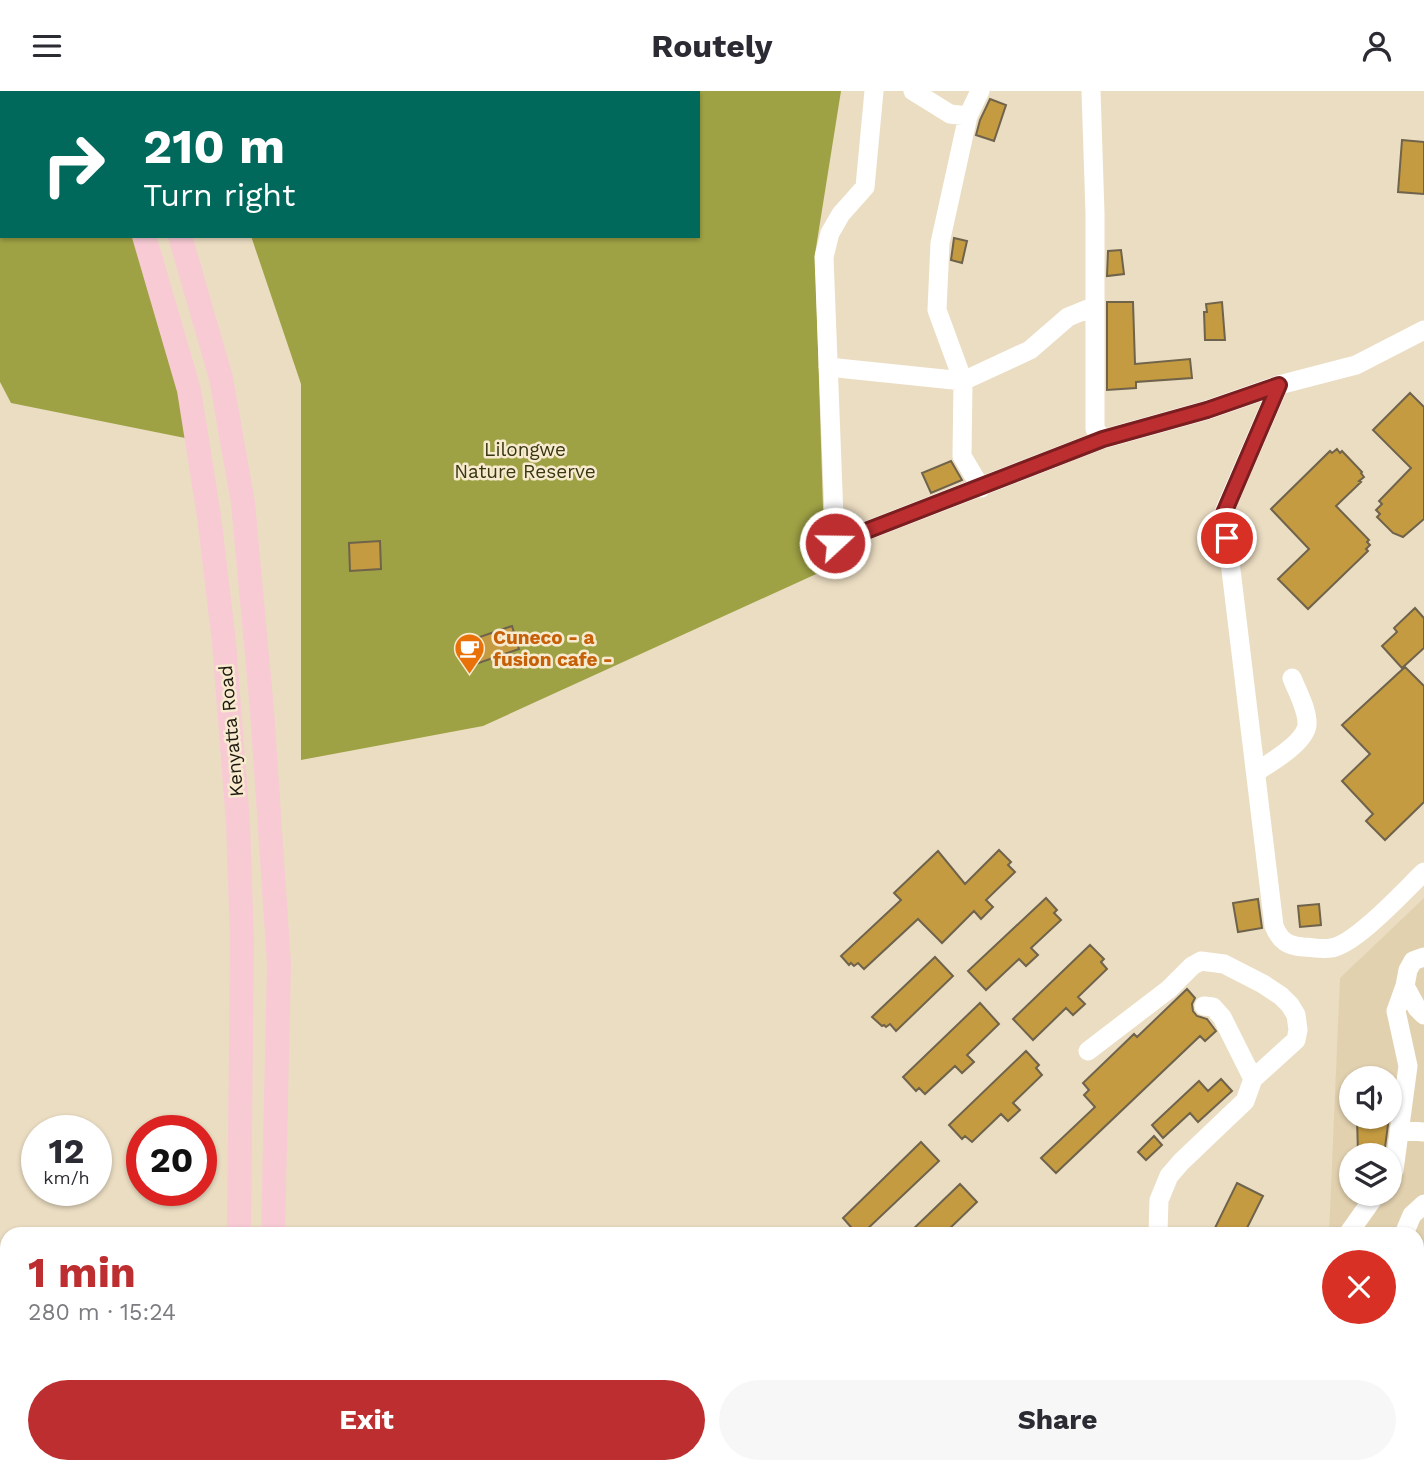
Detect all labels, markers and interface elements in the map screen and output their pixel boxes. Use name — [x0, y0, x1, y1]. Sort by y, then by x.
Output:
icon: menu — [28, 27, 66, 65]
text: Routely — [651, 27, 773, 65]
icon: person — [1358, 27, 1396, 65]
text: 210 m — [143, 117, 285, 175]
icon: right — [28, 119, 119, 210]
text: Turn right — [143, 176, 295, 214]
park label: Lilongwe Nature Reserve — [454, 438, 596, 483]
position arrow — [798, 506, 872, 580]
pin — [1197, 508, 1257, 568]
icon: arrive — [1208, 519, 1246, 557]
place label: Cuneco - a fusion cafe - — [493, 626, 613, 671]
cafe icon: Cuneco - a fusion cafe - — [453, 631, 487, 675]
street label: Kenyatta Road — [214, 664, 248, 798]
map controls — [1339, 1066, 1402, 1206]
button: sound — [1339, 1066, 1402, 1129]
speed limit sign: 20 — [126, 1115, 217, 1206]
text: 12 — [49, 1130, 84, 1172]
button: layers — [1339, 1143, 1402, 1206]
text: km/h — [43, 1167, 90, 1188]
text: 1 min — [28, 1248, 136, 1297]
button: close — [1322, 1250, 1396, 1324]
text: 280 m · 15:24 — [28, 1299, 176, 1326]
button: Exit — [28, 1380, 705, 1460]
button: Share — [719, 1380, 1396, 1460]

